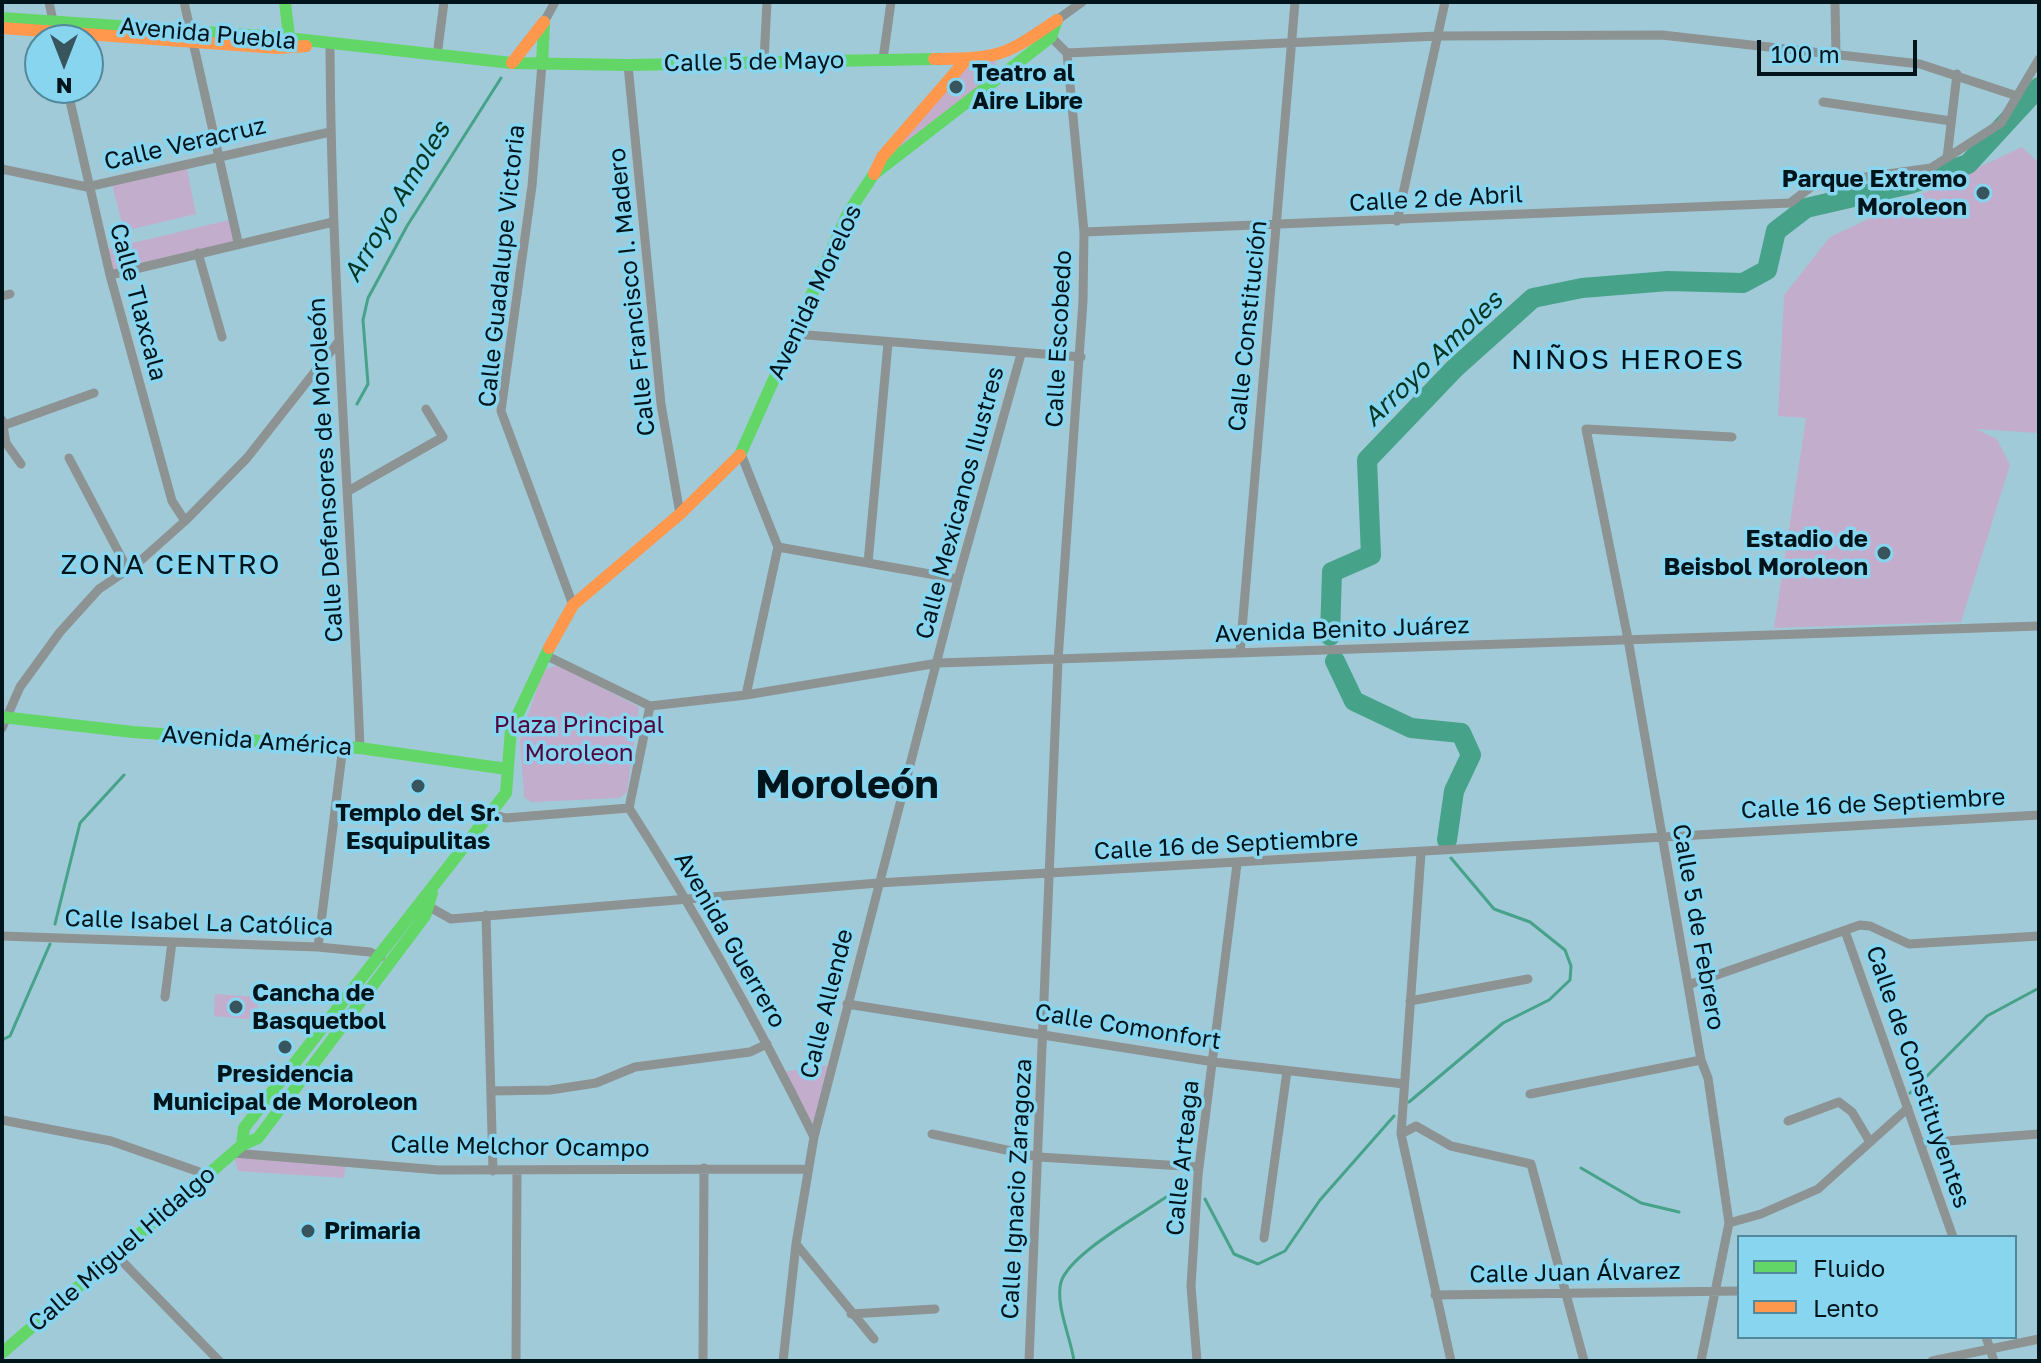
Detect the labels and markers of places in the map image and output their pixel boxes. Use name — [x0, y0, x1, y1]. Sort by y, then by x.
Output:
place label: Teatro al Aire Libre — [972, 59, 1083, 115]
marker: Teatro al Aire Libre — [947, 78, 965, 96]
place label: Parque Extremo Moroleon — [1782, 165, 1967, 221]
marker: Parque Extremo Moroleon — [1974, 184, 1992, 202]
place label: Estadio de Beisbol Moroleon — [1664, 525, 1868, 581]
marker: Estadio de Beisbol Moroleon — [1875, 544, 1893, 562]
marker: Templo del Sr. Esquipulitas — [409, 777, 427, 795]
place label: Templo del Sr. Esquipulitas — [335, 799, 501, 855]
place label: Cancha de Basquetbol — [252, 979, 386, 1035]
marker: Cancha de Basquetbol — [227, 998, 245, 1016]
marker: Presidencia Municipal de Moroleon — [276, 1038, 294, 1056]
place label: Presidencia Municipal de Moroleon — [153, 1060, 417, 1116]
place label: Primaria — [324, 1217, 421, 1245]
marker: Primaria — [299, 1222, 317, 1240]

